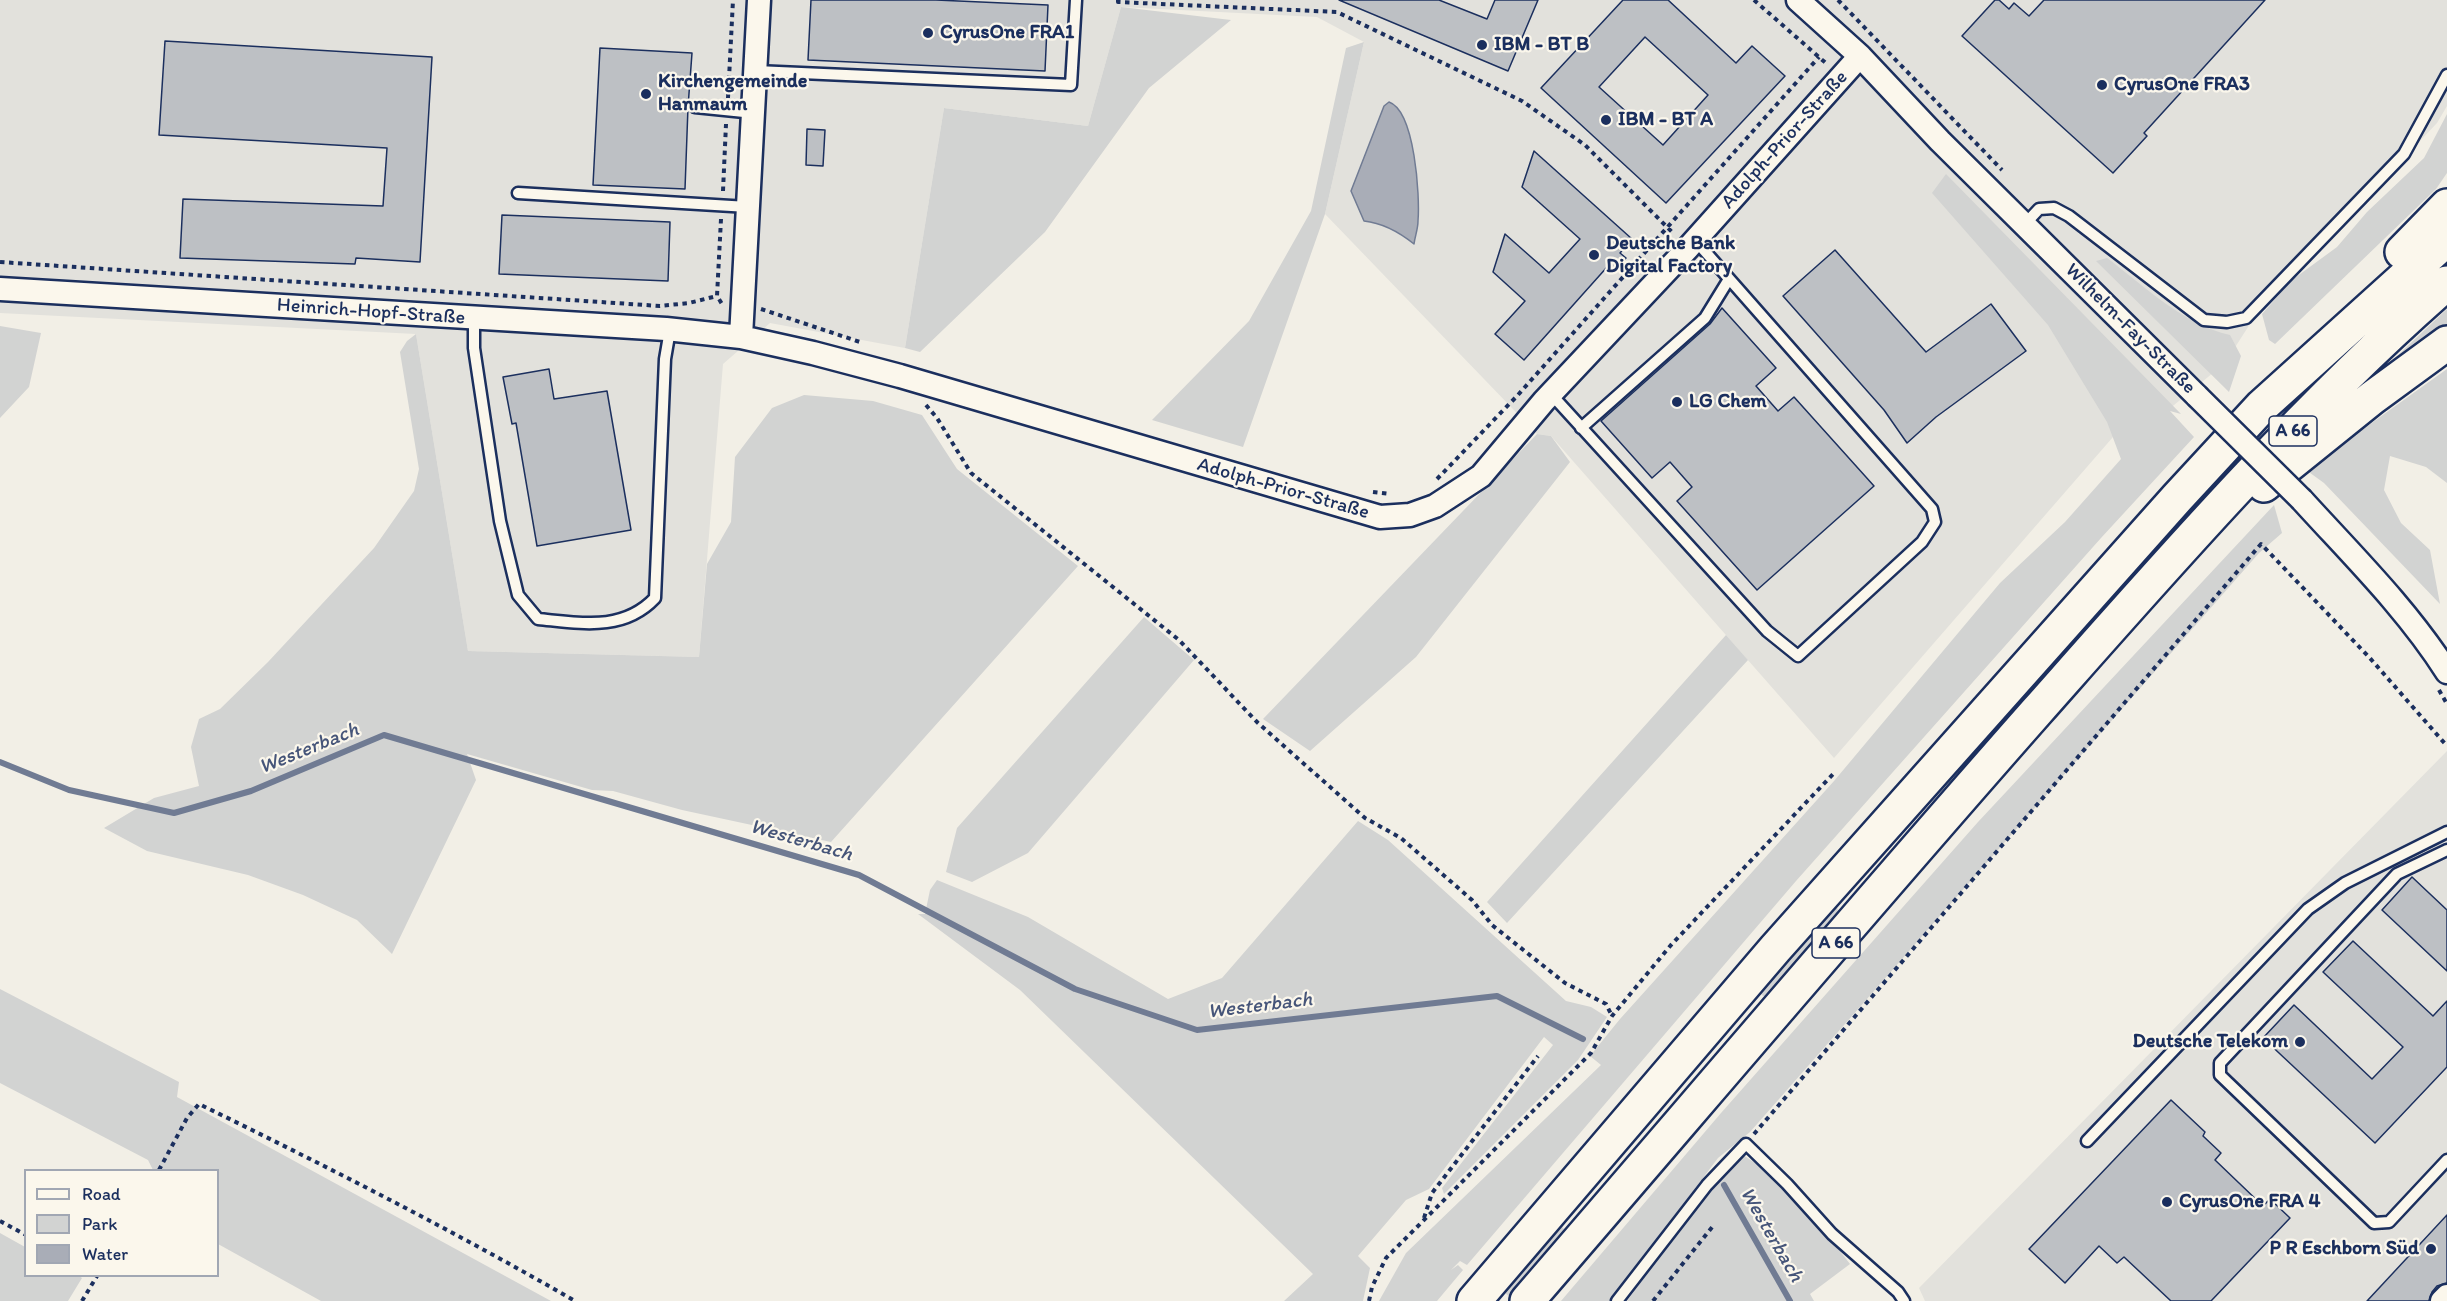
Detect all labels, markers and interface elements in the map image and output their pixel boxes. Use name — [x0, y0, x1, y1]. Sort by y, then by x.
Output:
place label: CyrusOne FRA1 — [940, 21, 1074, 45]
marker: CyrusOne FRA1 — [921, 26, 935, 40]
place label: IBM - BT B — [1494, 33, 1589, 57]
marker: IBM - BT B — [1475, 38, 1489, 52]
street label: Adolph-Prior-Straße — [1717, 66, 1853, 214]
place label: Kirchengemeinde Hanmaum — [658, 70, 807, 117]
place label: CyrusOne FRA3 — [2114, 73, 2250, 97]
marker: CyrusOne FRA3 — [2095, 78, 2109, 92]
marker: Kirchengemeinde Hanmaum — [639, 87, 653, 101]
place label: IBM - BT A — [1618, 108, 1713, 132]
marker: IBM - BT A — [1599, 113, 1613, 127]
place label: Deutsche Bank Digital Factory — [1606, 232, 1735, 279]
marker: Deutsche Bank Digital Factory — [1587, 248, 1601, 262]
street label: Wilhelm-Fay-Straße — [2060, 259, 2200, 399]
street label: Heinrich-Hopf-Straße — [276, 293, 466, 331]
place label: LG Chem — [1689, 390, 1767, 414]
marker: LG Chem — [1670, 395, 1684, 409]
road number: A 66 — [2269, 416, 2317, 446]
street label: Adolph-Prior-Straße — [1194, 453, 1372, 525]
water label: Westerbach — [255, 718, 363, 780]
water label: Westerbach — [747, 814, 855, 868]
road number: A 66 — [1812, 928, 1860, 958]
water label: Westerbach — [1206, 987, 1314, 1025]
place label: Deutsche Telekom — [2132, 1030, 2288, 1054]
marker: Deutsche Telekom — [2293, 1035, 2307, 1049]
legend — [24, 1169, 219, 1277]
text: Road — [82, 1183, 121, 1205]
water label: Westerbach — [1734, 1183, 1808, 1287]
place label: CyrusOne FRA 4 — [2179, 1190, 2320, 1214]
marker: CyrusOne FRA 4 — [2160, 1195, 2174, 1209]
text: Park — [82, 1213, 117, 1235]
place label: P R Eschborn Süd — [2269, 1237, 2419, 1261]
marker: P R Eschborn Süd — [2424, 1242, 2438, 1256]
text: Water — [82, 1243, 128, 1265]

